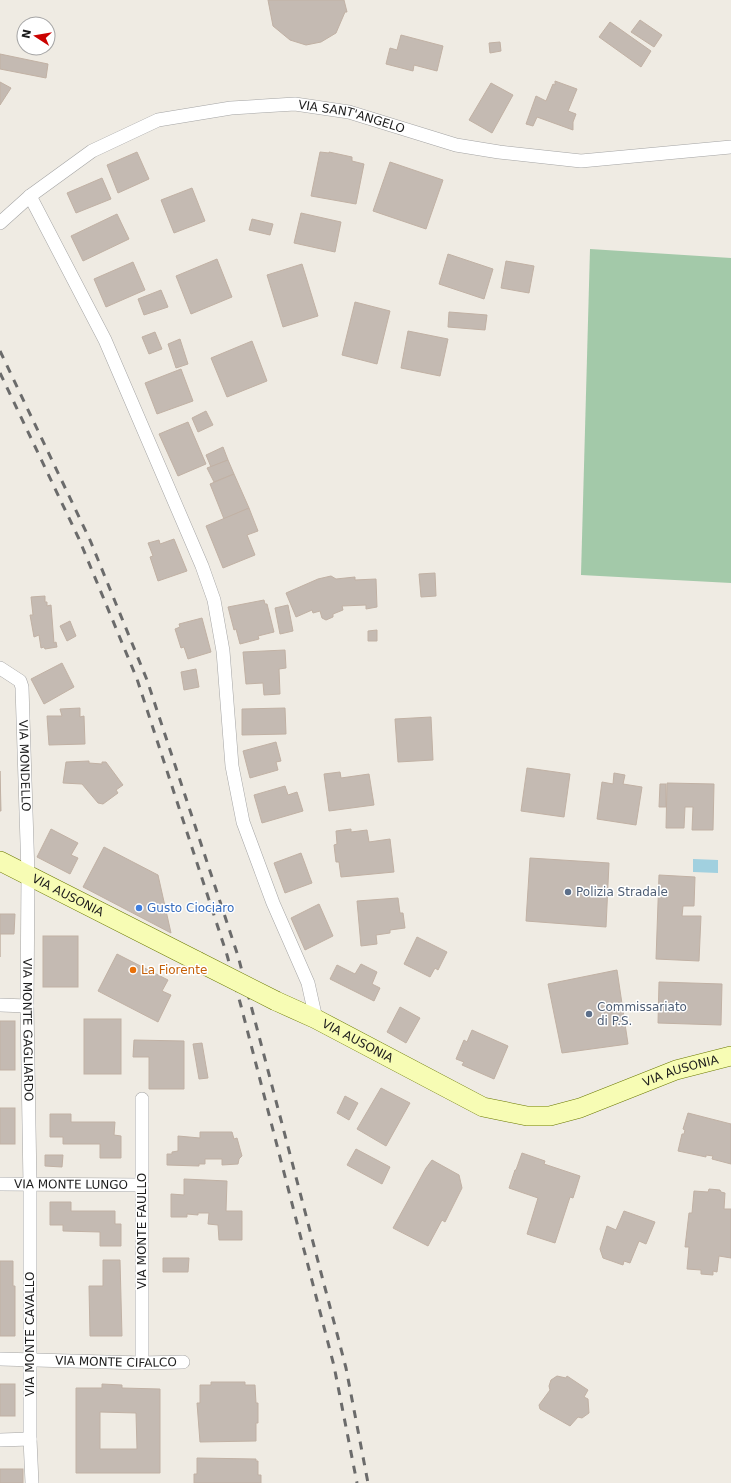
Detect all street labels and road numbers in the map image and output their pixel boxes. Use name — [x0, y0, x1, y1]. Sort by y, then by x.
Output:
street label: VIA SANT'ANGELO — [297, 98, 407, 136]
street label: VIA MONDELLO — [16, 720, 33, 812]
street label: VIA AUSONIA — [30, 871, 107, 920]
street label: VIA MONTE GAGLIARDO — [20, 958, 36, 1102]
street label: VIA AUSONIA — [320, 1016, 396, 1066]
street label: VIA AUSONIA — [641, 1052, 721, 1089]
street label: VIA MONTE FAULLO — [135, 1173, 149, 1289]
street label: VIA MONTE LUNGO — [14, 1177, 128, 1192]
street label: VIA MONTE CAVALLO — [23, 1271, 37, 1397]
street label: VIA MONTE CIFALCO — [55, 1354, 177, 1370]

